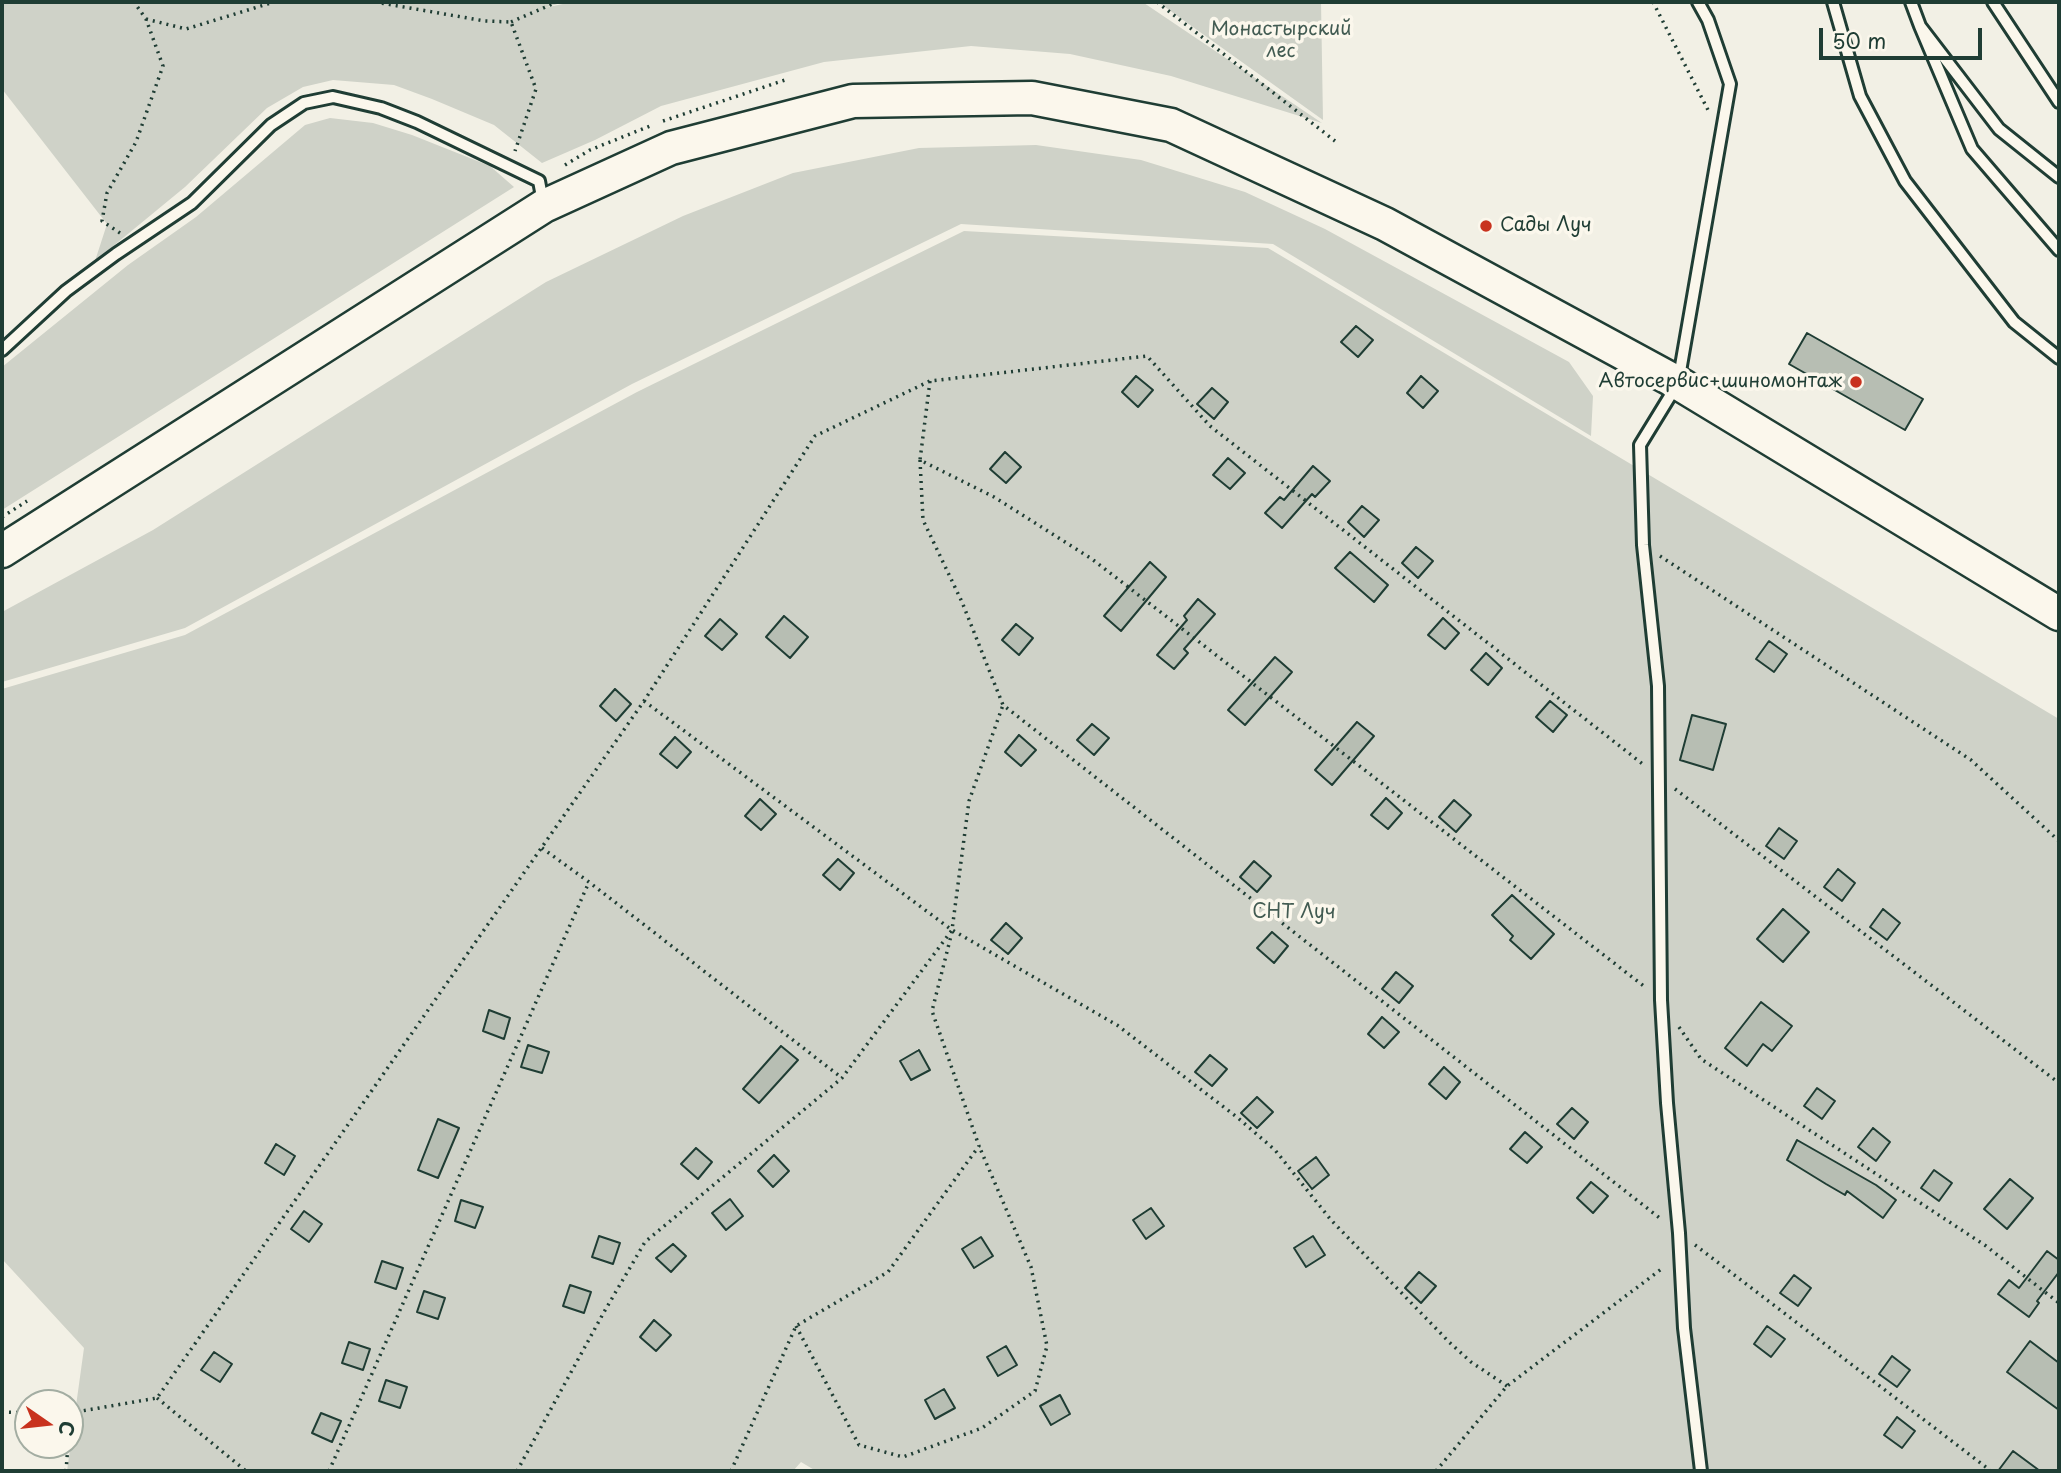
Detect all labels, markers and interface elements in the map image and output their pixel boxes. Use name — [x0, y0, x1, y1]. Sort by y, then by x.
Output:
scale bar — [1823, 14, 1986, 58]
park label: Монастырский лес — [1211, 19, 1351, 63]
text: 50 m — [1832, 24, 1886, 56]
place label: Сады Луч — [1500, 215, 1592, 237]
marker: Сады Луч — [1478, 218, 1494, 234]
place label: Автосервис+шиномонтаж — [1598, 371, 1842, 393]
marker: Автосервис+шиномонтаж — [1848, 374, 1864, 390]
park label: СНТ Луч — [1252, 902, 1336, 924]
north arrow — [14, 1389, 84, 1459]
text: С — [52, 1418, 83, 1439]

